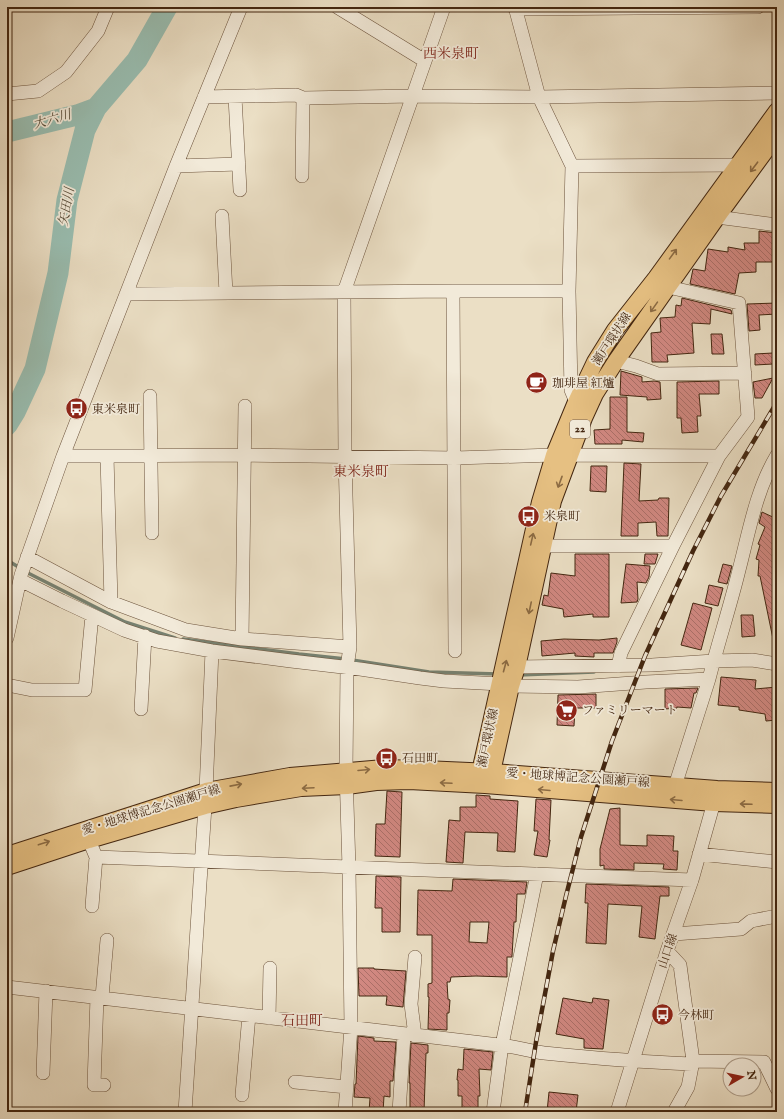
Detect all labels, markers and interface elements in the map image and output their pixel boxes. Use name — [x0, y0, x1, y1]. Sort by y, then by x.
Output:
district label: 西米泉町 — [423, 45, 479, 63]
water label: 大六川 — [31, 106, 75, 134]
one-way arrow — [750, 161, 759, 172]
water label: 矢田川 — [55, 184, 79, 228]
one-way arrow — [669, 248, 678, 259]
one-way arrow — [650, 301, 658, 312]
street label: 瀬戸環状線 — [589, 310, 635, 368]
cafe icon: 珈琲屋 紅爐 — [524, 370, 550, 396]
place label: 珈琲屋 紅爐 — [552, 376, 615, 391]
bus stop icon: 東米泉町 — [63, 396, 89, 422]
place label: 東米泉町 — [92, 402, 140, 417]
road number: 22 — [570, 420, 590, 438]
district label: 東米泉町 — [333, 463, 389, 481]
one-way arrow — [556, 475, 563, 488]
bus stop icon: 米泉町 — [516, 503, 542, 529]
place label: 米泉町 — [544, 509, 580, 524]
one-way arrow — [529, 532, 537, 545]
one-way arrow — [525, 601, 533, 614]
one-way arrow — [501, 659, 509, 672]
supermarket icon: ファミリーマート — [553, 697, 579, 723]
place label: ファミリーマート — [582, 703, 678, 718]
street label: 瀬戸環状線 — [474, 707, 502, 769]
bus stop icon: 石田町 — [374, 745, 400, 771]
place label: 石田町 — [402, 751, 438, 766]
street label: 愛・地球博記念公園瀬戸線 — [506, 765, 650, 791]
one-way arrow — [357, 766, 370, 773]
one-way arrow — [440, 780, 453, 787]
one-way arrow — [229, 781, 242, 789]
street label: 愛・地球博記念公園瀬戸線 — [80, 782, 222, 838]
one-way arrow — [302, 784, 315, 792]
one-way arrow — [538, 787, 551, 794]
one-way arrow — [670, 796, 683, 804]
one-way arrow — [740, 800, 753, 808]
one-way arrow — [37, 839, 50, 846]
street label: 山口線 — [655, 932, 681, 970]
bus stop icon: 今林町 — [650, 1002, 676, 1028]
place label: 今林町 — [678, 1008, 714, 1023]
district label: 石田町 — [281, 1012, 323, 1030]
north arrow — [722, 1057, 762, 1097]
text: N — [743, 1069, 759, 1082]

